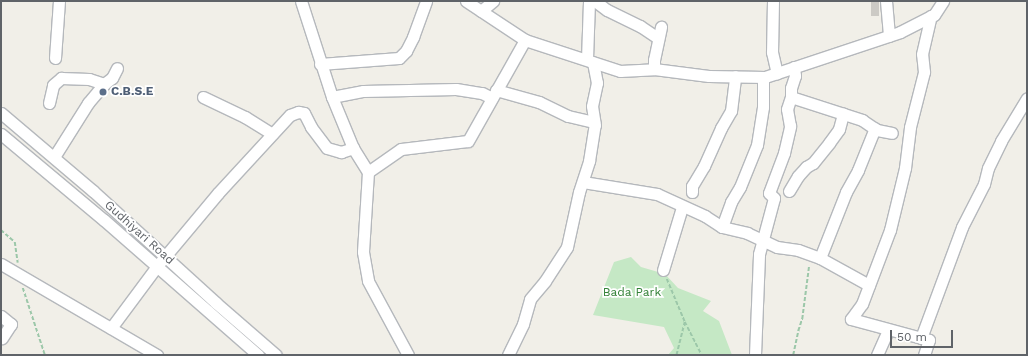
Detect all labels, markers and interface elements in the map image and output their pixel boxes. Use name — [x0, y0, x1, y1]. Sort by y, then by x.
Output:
place label: C.B.S.E — [111, 85, 153, 99]
marker: C.B.S.E — [98, 87, 108, 97]
street label: Gudhiyari Road — [101, 198, 177, 268]
park label: Bada Park — [603, 286, 661, 300]
scale bar — [892, 322, 955, 348]
text: 50 m — [897, 330, 927, 344]

